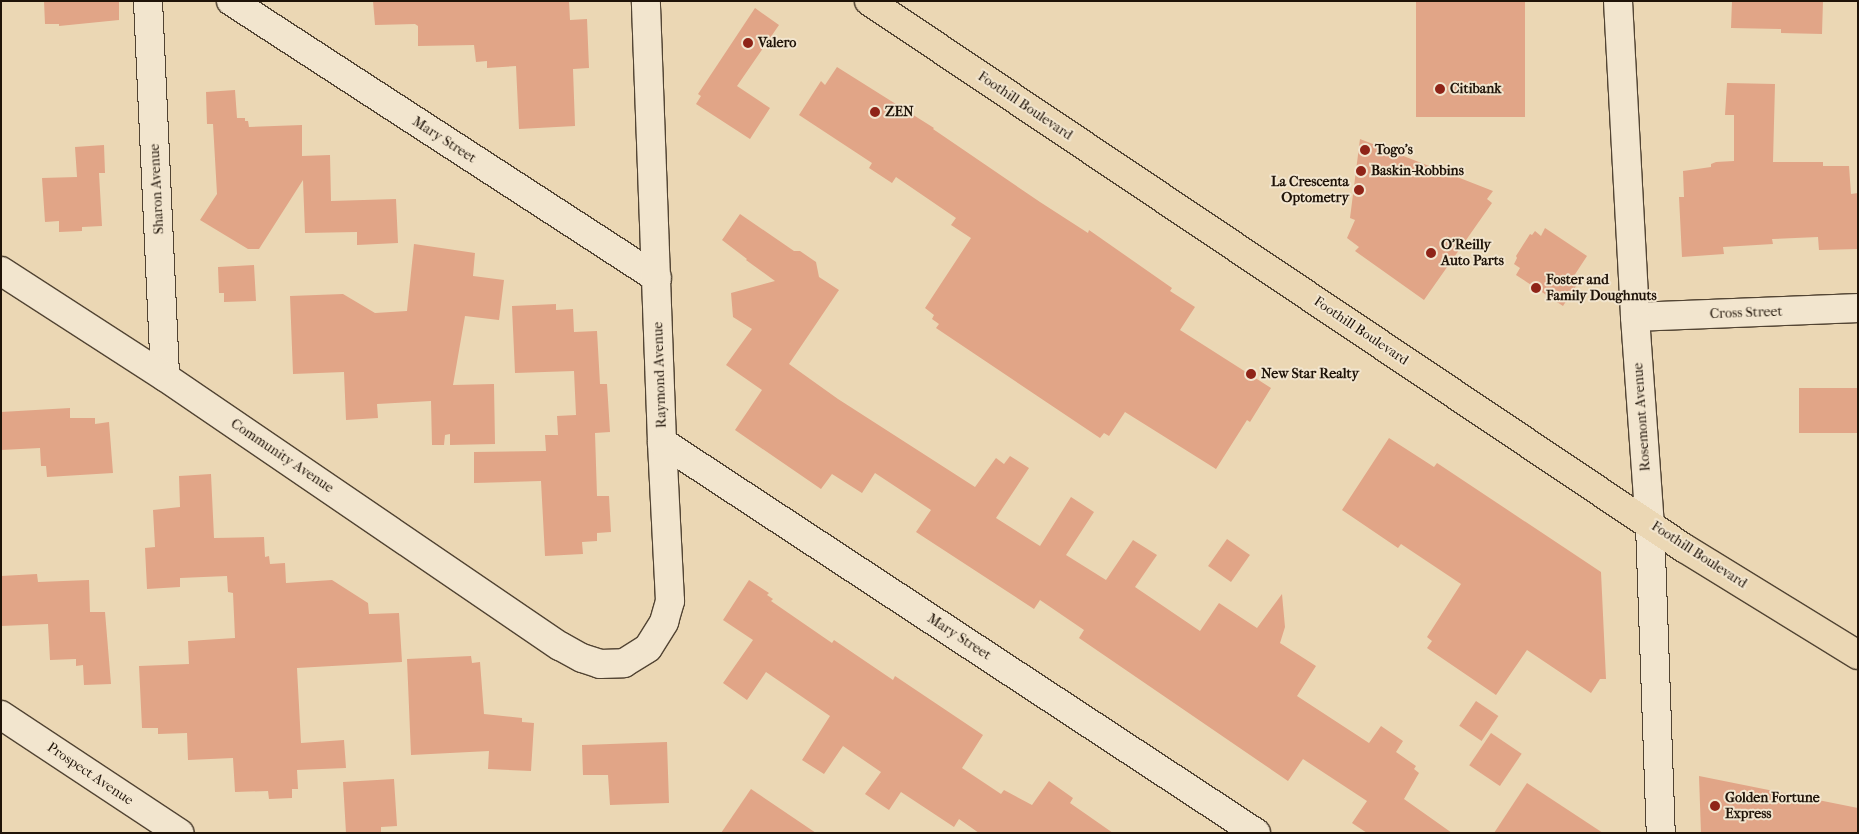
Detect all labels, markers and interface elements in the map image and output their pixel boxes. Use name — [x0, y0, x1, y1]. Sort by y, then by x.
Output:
place label: Valero — [758, 35, 796, 51]
marker: Valero — [742, 37, 754, 49]
street label: Foothill Boulevard — [974, 68, 1076, 144]
place label: Citibank — [1450, 81, 1502, 97]
marker: Citibank — [1434, 83, 1446, 95]
place label: ZEN — [885, 104, 914, 120]
marker: ZEN — [869, 106, 881, 118]
street label: Mary Street — [409, 113, 479, 167]
place label: Togo's — [1375, 142, 1413, 158]
street label: Sharon Avenue — [146, 143, 168, 235]
marker: Togo's — [1359, 144, 1371, 156]
place label: Baskin-Robbins — [1371, 163, 1464, 179]
marker: Baskin-Robbins — [1355, 165, 1367, 177]
place label: La Crescenta Optometry — [1271, 174, 1349, 206]
marker: La Crescenta Optometry — [1353, 184, 1365, 196]
place label: O'Reilly Auto Parts — [1441, 237, 1504, 270]
marker: O'Reilly Auto Parts — [1425, 247, 1437, 259]
place label: Foster and Family Doughnuts — [1546, 272, 1657, 304]
marker: Foster and Family Doughnuts — [1530, 282, 1542, 294]
street label: Foothill Boulevard — [1310, 293, 1412, 369]
street label: Cross Street — [1709, 303, 1783, 323]
street label: Raymond Avenue — [650, 321, 670, 429]
street label: Rosemont Avenue — [1630, 362, 1654, 472]
place label: New Star Realty — [1261, 366, 1359, 382]
marker: New Star Realty — [1245, 368, 1257, 380]
street label: Community Avenue — [227, 415, 337, 497]
street label: Foothill Boulevard — [1648, 518, 1750, 592]
street label: Mary Street — [924, 610, 994, 664]
street label: Prospect Avenue — [44, 739, 136, 809]
place label: Golden Fortune Express — [1725, 790, 1820, 822]
marker: Golden Fortune Express — [1709, 800, 1721, 812]

